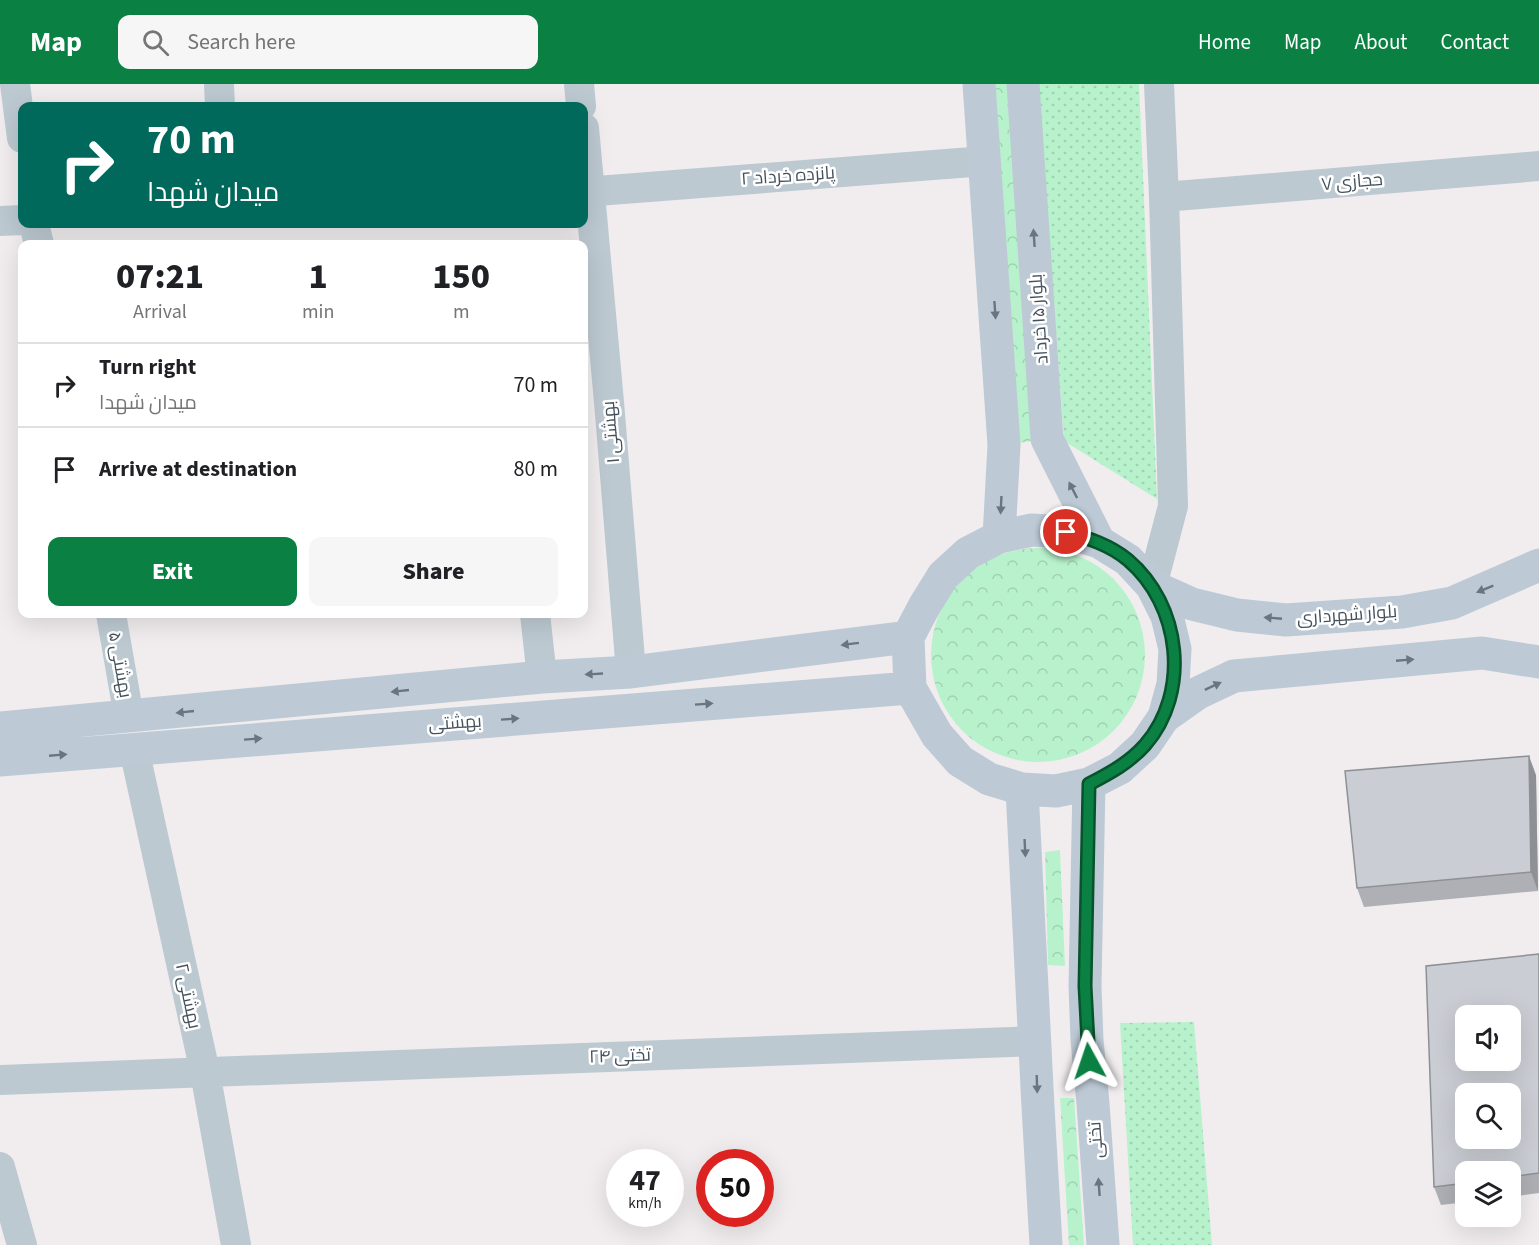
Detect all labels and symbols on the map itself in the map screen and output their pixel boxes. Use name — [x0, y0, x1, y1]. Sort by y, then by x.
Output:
street label: پانزده خرداد ۲ — [740, 160, 836, 192]
street label: حجازی ۷ — [1320, 167, 1384, 197]
one-way arrow — [1029, 229, 1038, 248]
street label: بلوار ۱۵ خرداد — [1023, 273, 1055, 365]
one-way arrow — [990, 300, 1000, 319]
street label: بهشتی ۱ — [596, 400, 626, 464]
one-way arrow — [1068, 481, 1077, 498]
one-way arrow — [996, 495, 1005, 514]
pin — [1040, 506, 1091, 557]
one-way arrow — [1476, 584, 1494, 594]
street label: بلوار شهرداری — [1296, 599, 1398, 631]
one-way arrow — [1264, 614, 1283, 623]
street label: بهشتی ۵ — [102, 630, 138, 700]
one-way arrow — [841, 640, 860, 649]
one-way arrow — [1396, 655, 1415, 665]
one-way arrow — [584, 670, 603, 679]
one-way arrow — [1205, 681, 1223, 691]
one-way arrow — [390, 686, 409, 696]
one-way arrow — [695, 699, 714, 709]
one-way arrow — [175, 707, 194, 717]
street label: بهشتی — [428, 709, 482, 737]
one-way arrow — [500, 714, 519, 724]
one-way arrow — [243, 734, 262, 744]
one-way arrow — [49, 750, 68, 760]
one-way arrow — [1020, 838, 1029, 857]
street label: بهشتی ۲ — [169, 961, 207, 1031]
position arrow — [1057, 1029, 1121, 1093]
street label: تختی ۲۴ — [589, 1042, 652, 1070]
one-way arrow — [1032, 1075, 1042, 1094]
street label: تختی — [1082, 1121, 1110, 1159]
speed limit sign: 50 — [696, 1149, 774, 1227]
one-way arrow — [1095, 1177, 1104, 1196]

